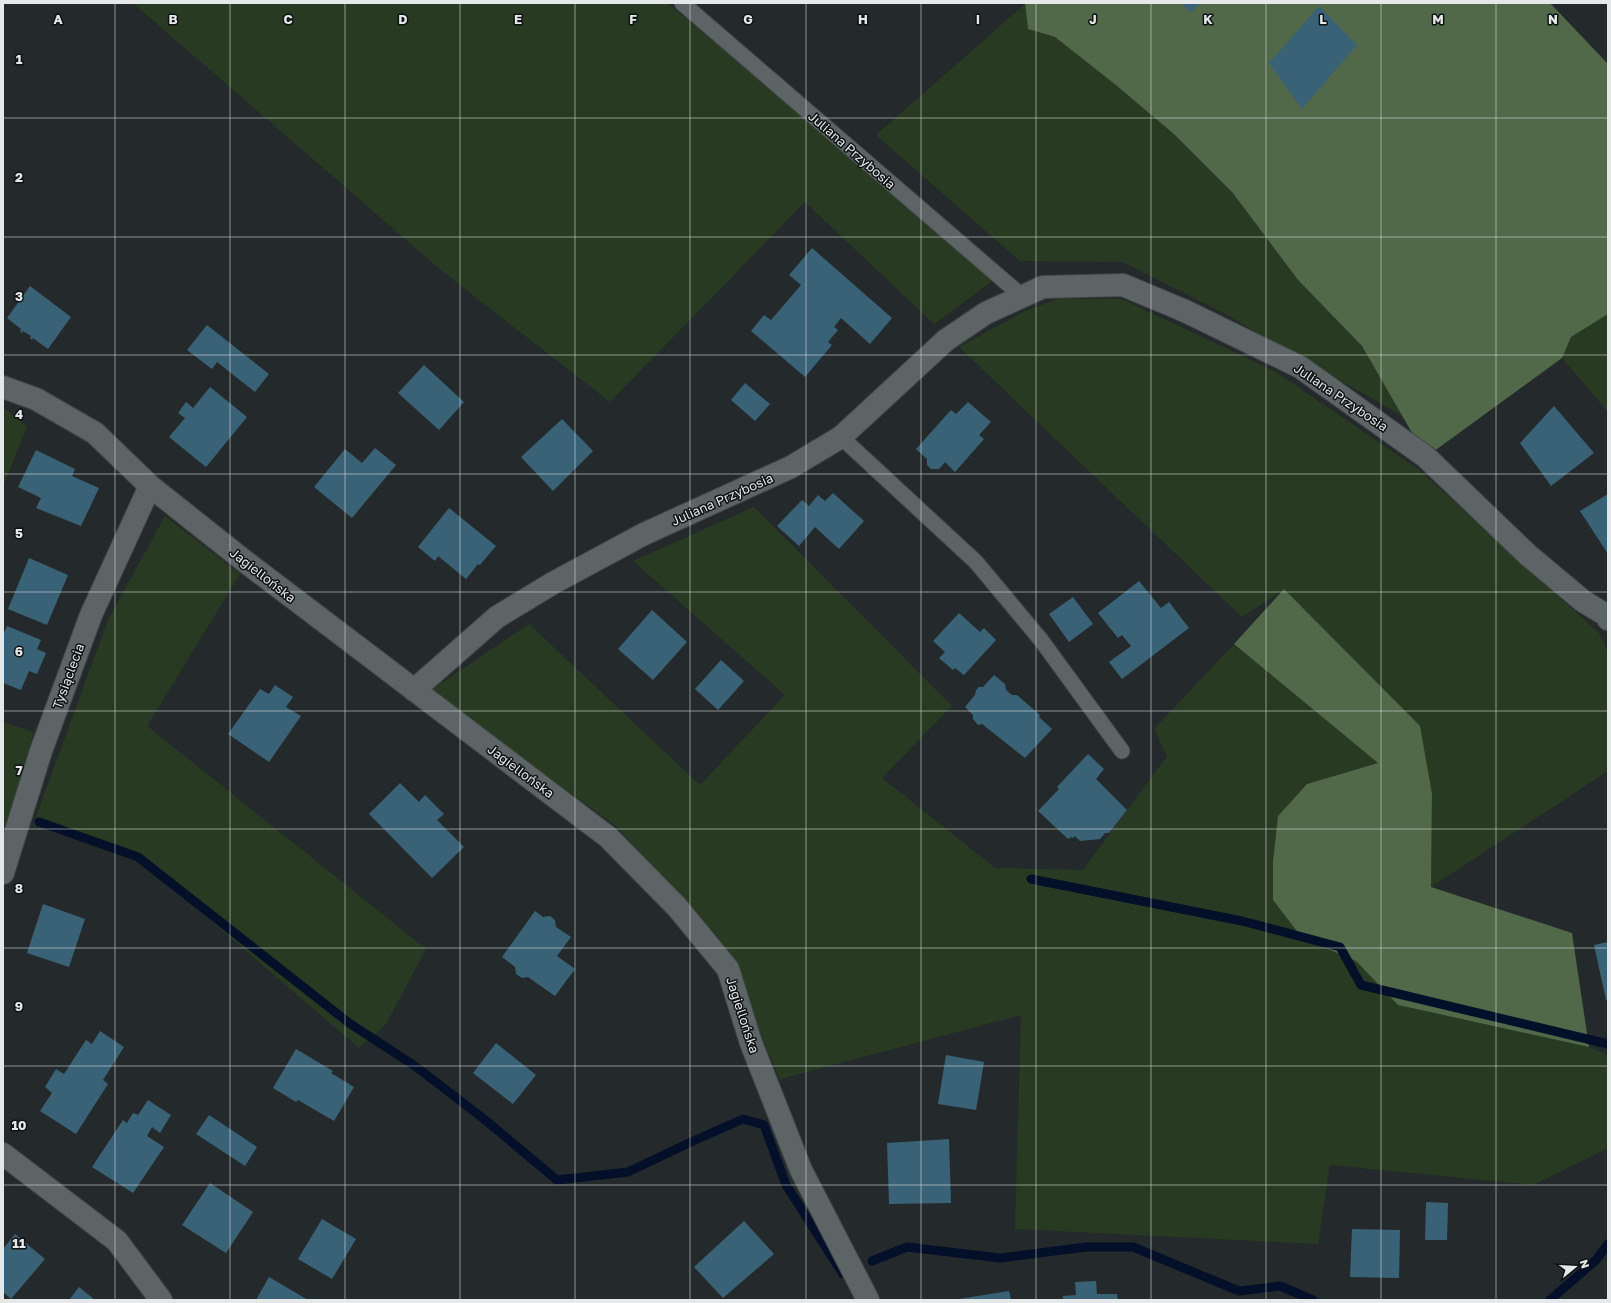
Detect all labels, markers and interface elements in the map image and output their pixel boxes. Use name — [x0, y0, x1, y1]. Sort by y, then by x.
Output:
text: A — [53, 11, 63, 27]
text: B — [168, 11, 178, 27]
text: C — [283, 11, 293, 27]
text: D — [398, 11, 408, 27]
text: E — [514, 11, 522, 27]
text: F — [629, 11, 637, 27]
text: G — [743, 11, 753, 27]
text: H — [858, 11, 868, 27]
text: I — [976, 11, 980, 27]
text: J — [1089, 11, 1097, 27]
text: K — [1203, 11, 1213, 27]
text: L — [1319, 11, 1327, 27]
text: M — [1432, 11, 1444, 27]
text: N — [1548, 11, 1558, 27]
text: 1 — [16, 51, 23, 67]
street label: Juliana Przybosia — [805, 108, 899, 192]
text: 2 — [15, 169, 23, 185]
text: 3 — [15, 288, 23, 304]
street label: Juliana Przybosia — [1291, 360, 1391, 434]
text: 4 — [15, 406, 23, 422]
street label: Juliana Przybosia — [669, 469, 775, 529]
text: 5 — [15, 525, 23, 541]
street label: Jagiellońska — [227, 544, 299, 606]
street label: Tysiąclecia — [49, 641, 87, 711]
text: 6 — [15, 643, 23, 659]
street label: Jagiellońska — [485, 741, 557, 801]
text: 7 — [15, 762, 23, 778]
text: 8 — [15, 880, 23, 896]
street label: Jagiellońska — [723, 975, 763, 1055]
text: 9 — [15, 998, 23, 1014]
text: 10 — [11, 1117, 27, 1133]
text: 11 — [12, 1235, 26, 1251]
north arrow — [1555, 1247, 1595, 1287]
text: N — [1578, 1258, 1592, 1270]

